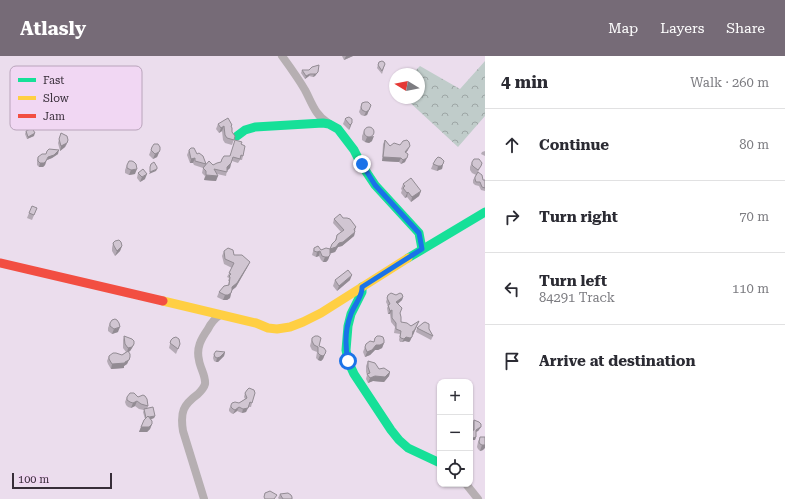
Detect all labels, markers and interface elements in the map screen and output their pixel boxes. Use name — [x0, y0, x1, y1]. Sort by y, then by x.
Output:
text: Atlasly — [20, 17, 86, 40]
text: Map — [608, 20, 638, 36]
text: Layers — [660, 20, 704, 36]
text: Share — [726, 20, 765, 36]
legend — [10, 66, 142, 130]
north arrow — [389, 68, 425, 104]
text: 4 min — [501, 72, 548, 92]
text: Fast — [43, 74, 64, 87]
text: Walk · 260 m — [690, 75, 769, 90]
text: Slow — [43, 92, 70, 105]
text: Jam — [43, 110, 65, 123]
icon: ahead — [501, 134, 523, 156]
text: Continue — [539, 136, 609, 154]
text: 80 m — [739, 137, 769, 152]
route end — [353, 155, 371, 173]
icon: right — [501, 206, 523, 228]
text: Turn right — [539, 208, 618, 226]
text: 70 m — [739, 209, 769, 224]
text: Turn left — [539, 272, 607, 290]
icon: left — [501, 278, 523, 300]
text: 110 m — [732, 281, 769, 296]
text: 84291 Track — [539, 290, 615, 305]
icon: arrive — [501, 350, 523, 372]
route start — [339, 352, 357, 370]
text: Arrive at destination — [539, 352, 695, 370]
map controls — [437, 379, 473, 487]
button: + — [437, 379, 473, 415]
button: − — [437, 415, 473, 451]
button: locate — [437, 451, 473, 487]
scale bar — [12, 471, 112, 490]
text: 100 m — [18, 473, 49, 486]

